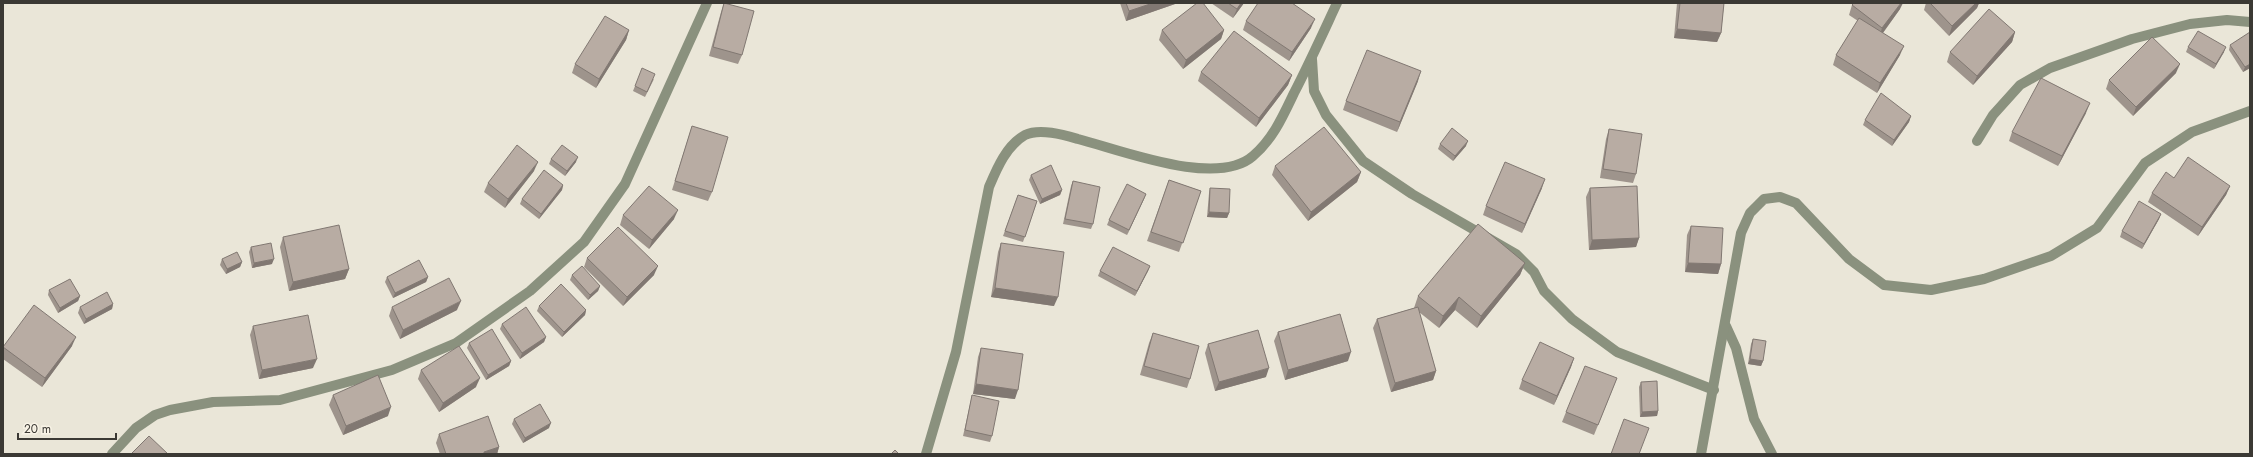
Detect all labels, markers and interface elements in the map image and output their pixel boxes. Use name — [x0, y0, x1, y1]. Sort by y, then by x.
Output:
scale bar — [18, 415, 116, 441]
text: 20 m — [24, 420, 51, 438]

